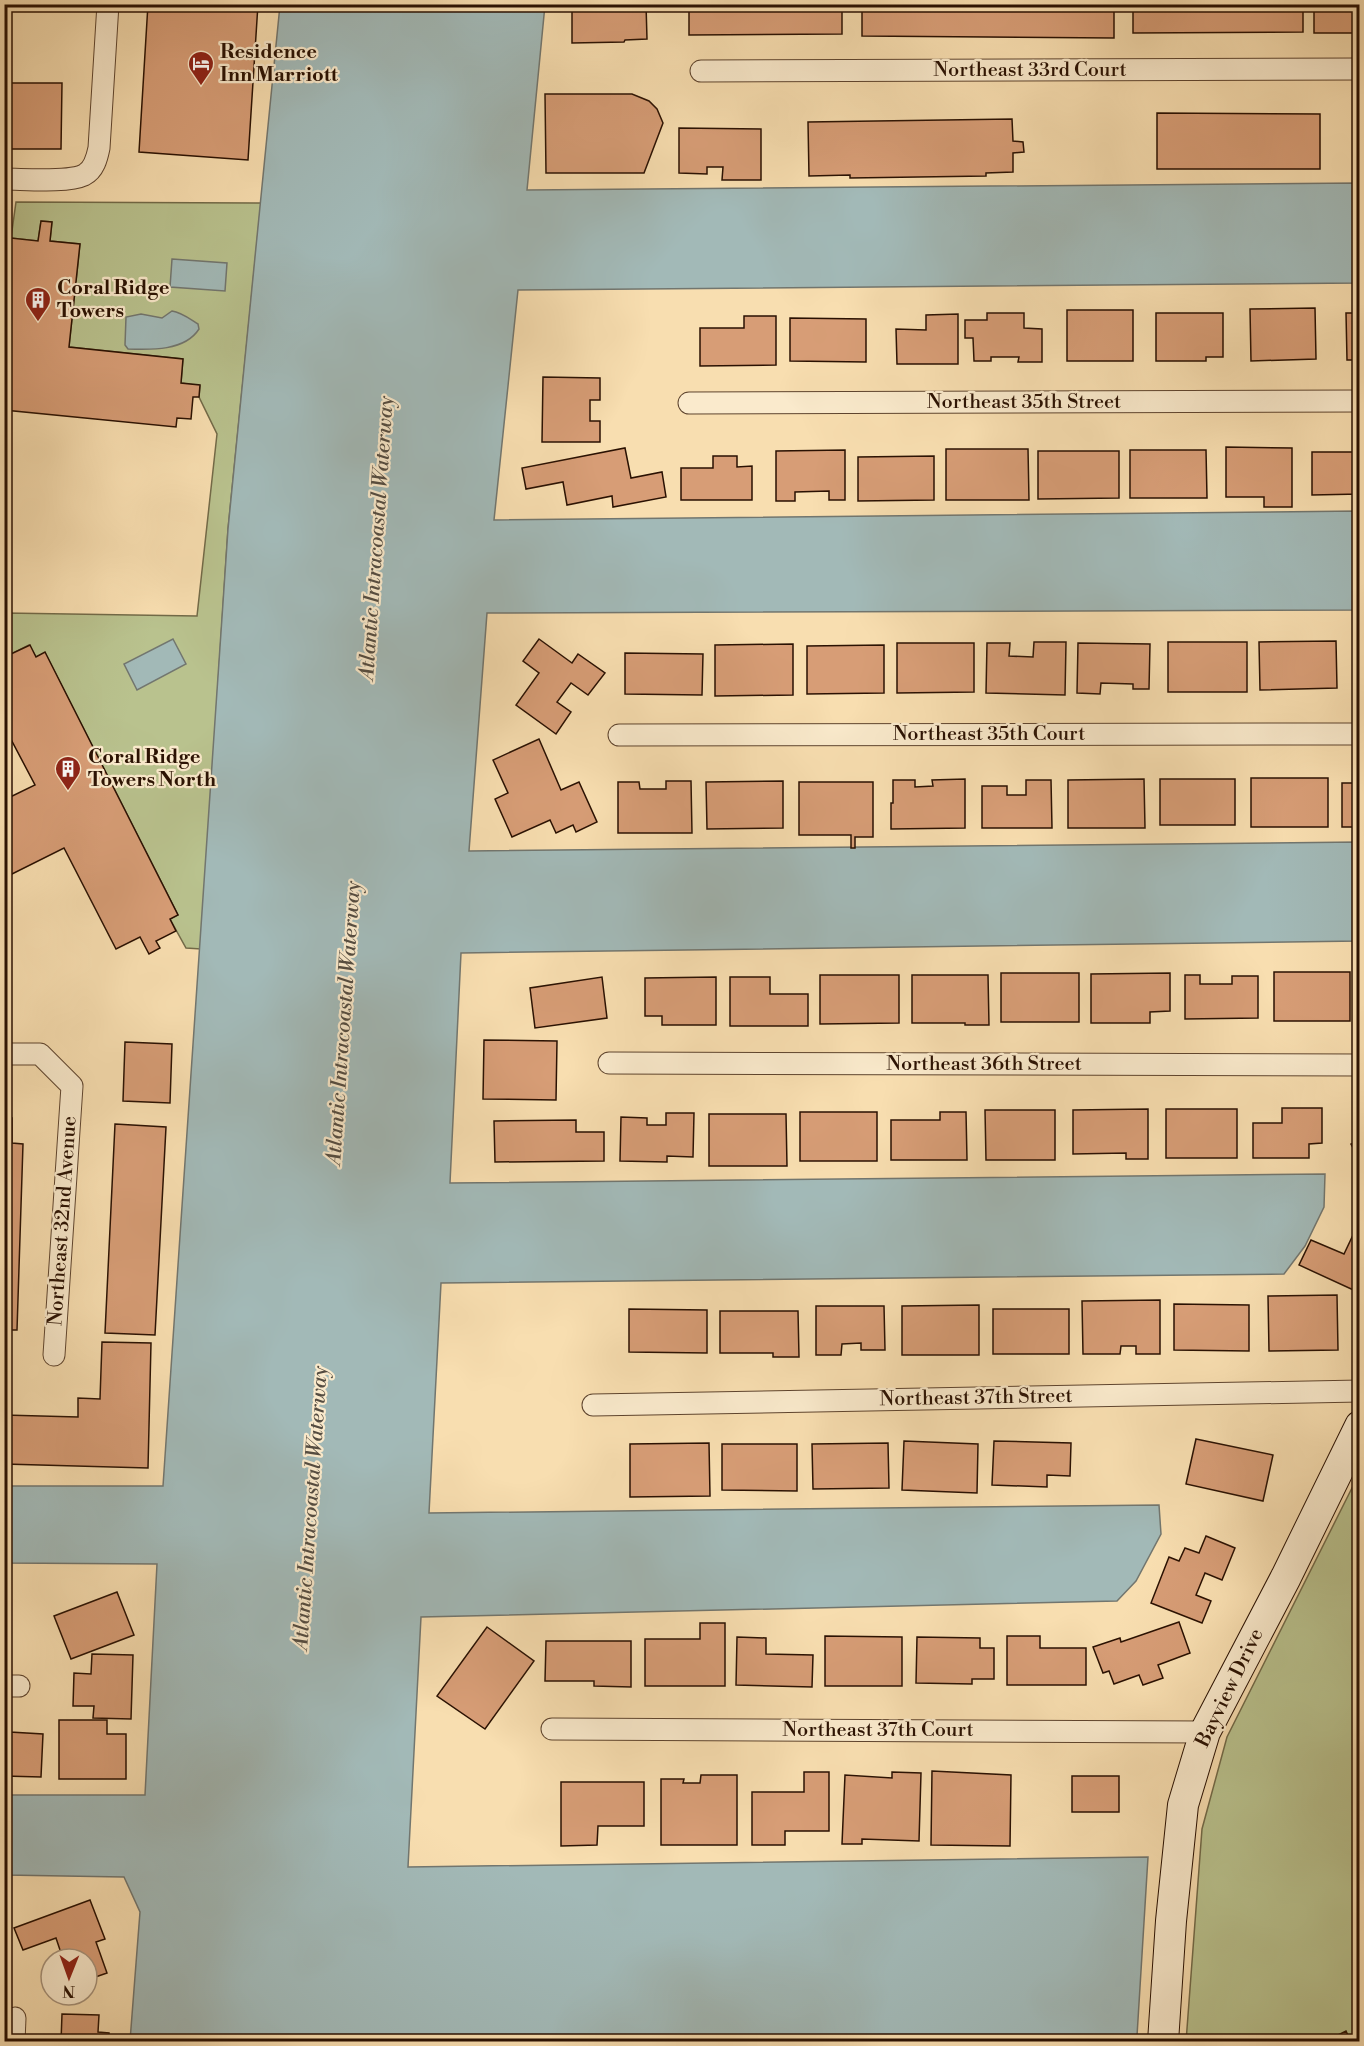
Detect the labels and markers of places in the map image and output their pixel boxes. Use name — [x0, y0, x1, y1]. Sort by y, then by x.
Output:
place label: Residence Inn Marriott — [220, 40, 339, 88]
hotel icon: Residence Inn Marriott — [186, 49, 216, 87]
place label: Coral Ridge Towers — [57, 276, 170, 324]
building icon: Coral Ridge Towers — [23, 285, 53, 323]
place label: Coral Ridge Towers North — [88, 745, 217, 793]
building icon: Coral Ridge Towers North — [53, 754, 83, 792]

